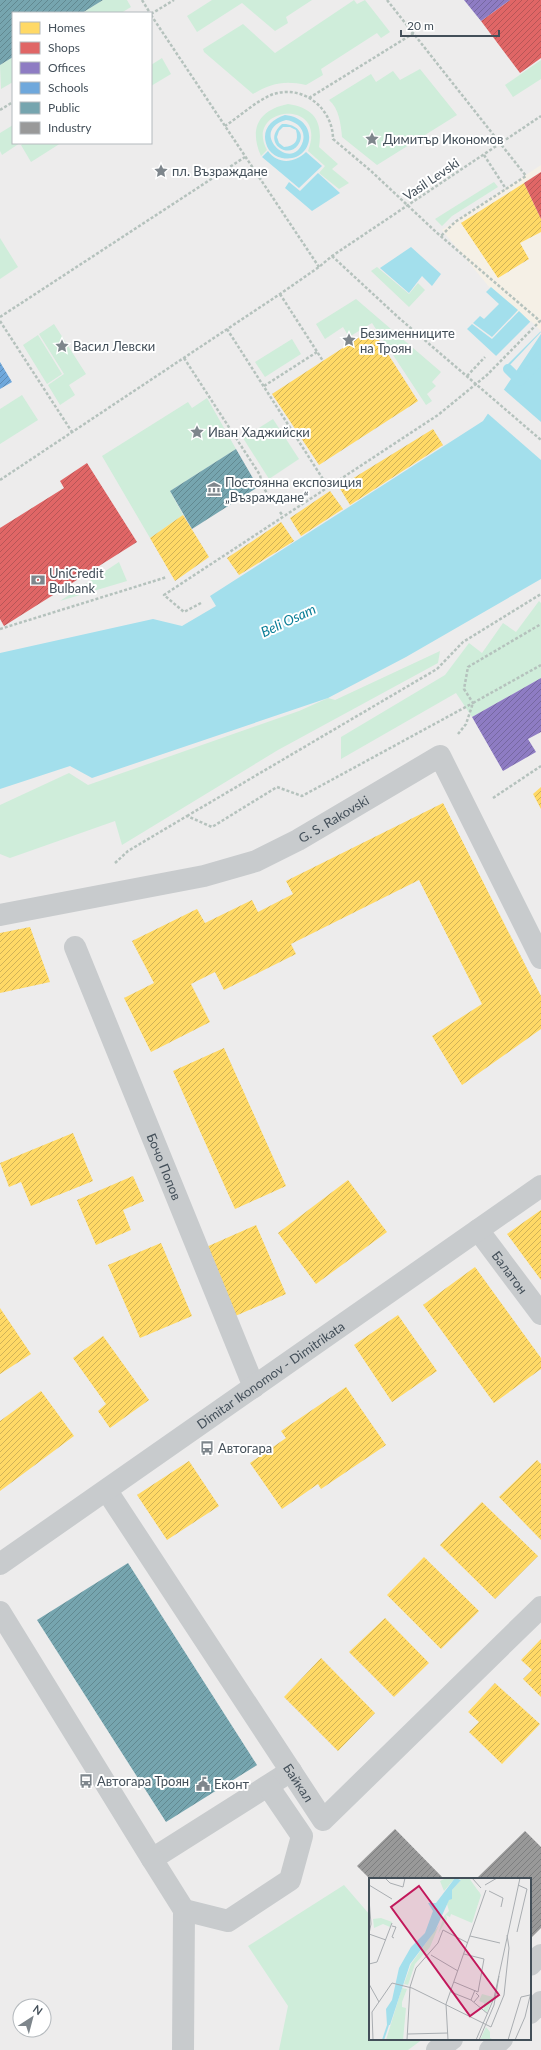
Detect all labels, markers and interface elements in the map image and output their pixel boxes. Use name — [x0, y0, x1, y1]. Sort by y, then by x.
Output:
legend — [12, 12, 152, 144]
scale bar — [401, 12, 499, 38]
text: 20 m — [407, 18, 434, 33]
text: Homes — [48, 20, 85, 35]
text: Shops — [48, 40, 80, 55]
text: Offices — [48, 60, 85, 75]
text: Schools — [48, 80, 89, 95]
text: Public — [48, 100, 80, 115]
text: Industry — [48, 120, 92, 135]
place icon: Димитър Икономов — [364, 131, 380, 147]
place label: Димитър Икономов — [383, 131, 503, 147]
street label: Vasil Levski — [400, 154, 462, 204]
place icon: пл. Възраждане — [153, 163, 169, 179]
place label: пл. Възраждане — [172, 163, 268, 179]
place label: Безименниците на Троян — [360, 325, 455, 356]
place icon: Безименниците на Троян — [341, 332, 357, 348]
place icon: Васил Левски — [54, 338, 70, 354]
place label: Васил Левски — [73, 338, 155, 354]
place icon: Иван Хаджийски — [189, 424, 205, 440]
place label: Иван Хаджийски — [208, 424, 310, 440]
place label: Постоянна експозиция „Възраждане“ — [225, 474, 362, 505]
museum icon: Постоянна експозиция „Възраждане“ — [206, 481, 222, 497]
place label: UniCredit Bulbank — [49, 565, 104, 596]
bank icon: UniCredit Bulbank — [30, 572, 46, 588]
water label: Beli Osam — [258, 600, 318, 640]
street label: G. S. Rakovski — [295, 792, 372, 846]
street label: Бочо Попов — [144, 1131, 185, 1202]
street label: Балатон — [489, 1248, 531, 1297]
street label: Dimitar Ikonomov - Dimitrikata — [194, 1318, 347, 1432]
bus stop icon: Автогара — [199, 1440, 215, 1456]
place label: Автогара — [218, 1440, 272, 1456]
street label: Байкал — [280, 1760, 317, 1805]
bus stop icon: Автогара Троян — [78, 1773, 94, 1789]
place label: Автогара Троян — [97, 1773, 189, 1789]
public building icon: Еконт — [195, 1776, 211, 1792]
place label: Еконт — [214, 1776, 249, 1792]
inset map — [369, 1878, 531, 2040]
north arrow — [12, 1998, 52, 2038]
text: N — [31, 2002, 45, 2017]

